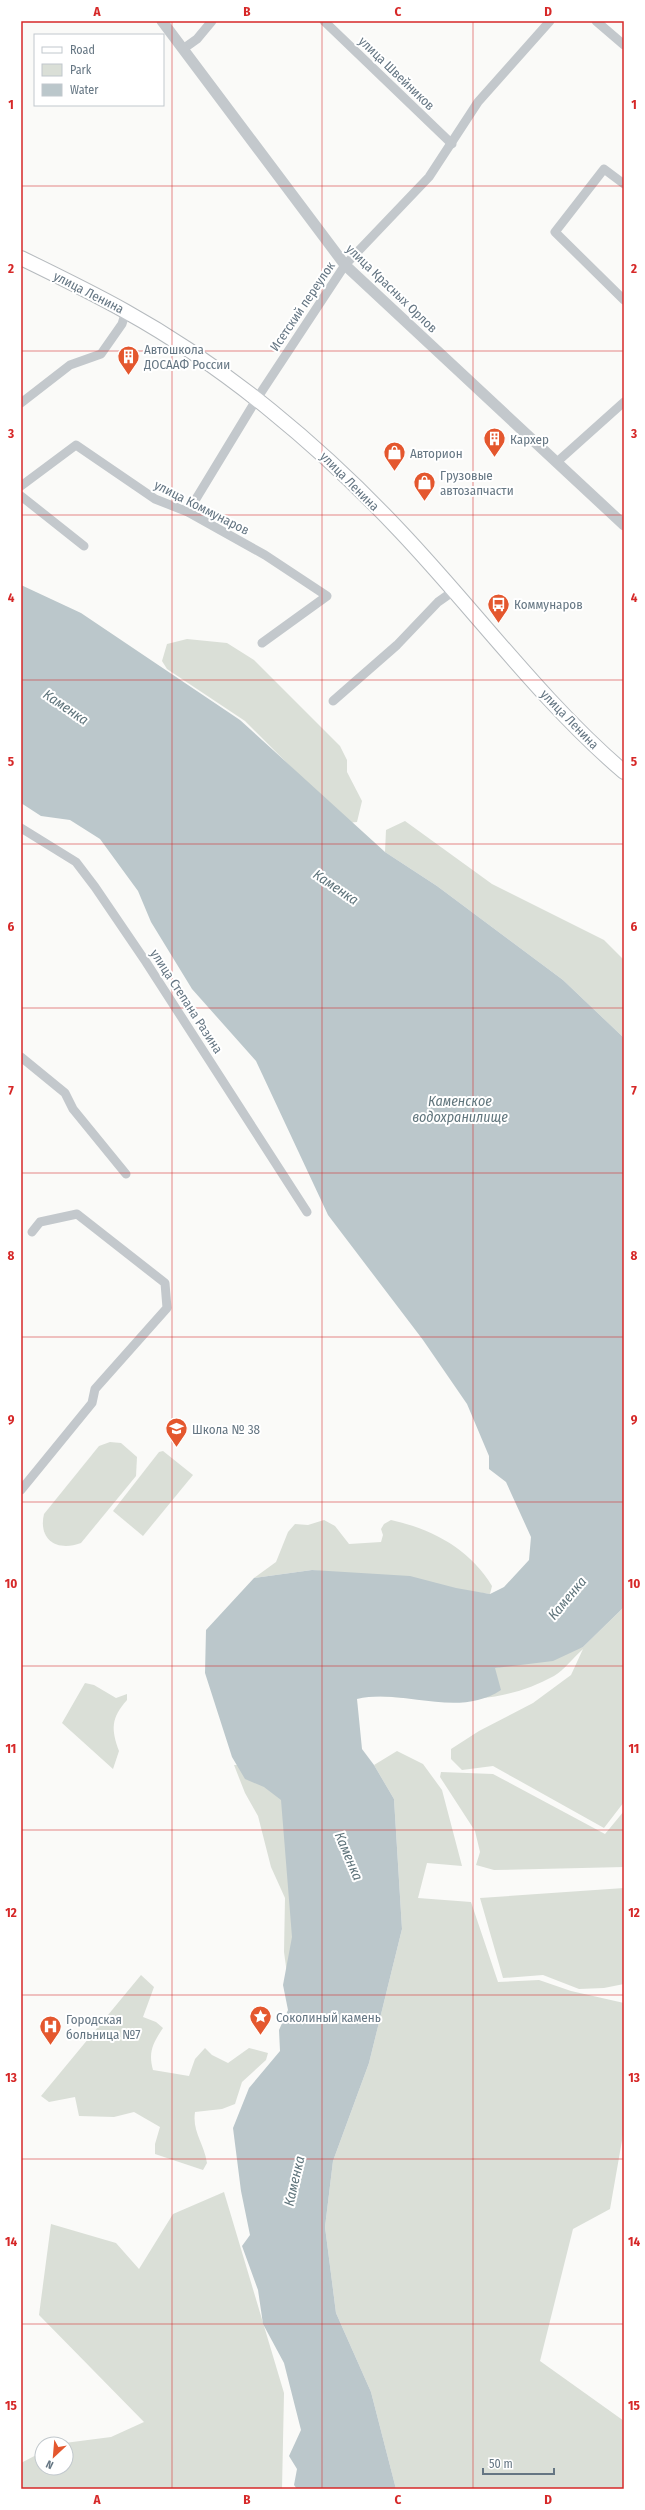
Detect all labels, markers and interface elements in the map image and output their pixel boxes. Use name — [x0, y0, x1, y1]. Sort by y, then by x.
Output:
text: A — [92, 4, 101, 19]
text: B — [243, 4, 251, 19]
text: C — [395, 4, 402, 19]
text: D — [544, 4, 552, 19]
street label: улица Швейников — [356, 33, 438, 113]
legend — [34, 34, 164, 106]
text: Road — [70, 43, 95, 57]
text: Park — [70, 63, 92, 77]
text: Water — [70, 83, 99, 97]
text: 1 — [8, 97, 14, 112]
text: 1 — [631, 97, 637, 112]
street label: улица Красных Орлов — [343, 241, 440, 336]
street label: Исетский переулок — [267, 259, 338, 354]
text: 2 — [7, 261, 14, 276]
text: 2 — [630, 261, 637, 276]
street label: улица Ленина — [51, 268, 126, 317]
place label: Автошкола ДОСААФ России — [143, 342, 230, 372]
building icon: Автошкола ДОСААФ России — [115, 343, 141, 376]
text: 3 — [7, 426, 14, 441]
building icon: Кархер — [481, 426, 507, 459]
text: 3 — [630, 426, 637, 441]
place label: Кархер — [510, 432, 549, 447]
shop icon: Авторион — [381, 440, 407, 473]
place label: Авторион — [410, 446, 463, 461]
street label: улица Ленина — [317, 449, 382, 514]
place label: Грузовые автозапчасти — [440, 468, 514, 498]
shop icon: Грузовые автозапчасти — [411, 469, 437, 502]
street label: улица Коммунаров — [152, 477, 252, 538]
text: 4 — [8, 590, 15, 605]
text: 4 — [631, 590, 638, 605]
bus stop icon: Коммунаров — [486, 591, 512, 624]
place label: Коммунаров — [514, 597, 583, 612]
water label: Каменка — [40, 686, 92, 729]
street label: улица Ленина — [538, 686, 602, 752]
text: 5 — [8, 754, 14, 769]
text: 5 — [631, 754, 637, 769]
water label: Каменка — [310, 866, 362, 909]
text: 6 — [8, 919, 15, 934]
text: 6 — [631, 919, 638, 934]
street label: улица Степана Разина — [147, 946, 226, 1056]
text: 7 — [8, 1083, 14, 1098]
text: 7 — [631, 1083, 637, 1098]
water label: Каменское водохранилище — [412, 1093, 508, 1126]
text: 8 — [8, 1248, 15, 1263]
text: 8 — [631, 1248, 638, 1263]
text: 9 — [8, 1412, 15, 1427]
text: 9 — [631, 1412, 638, 1427]
school or university icon: Школа № 38 — [163, 1416, 189, 1449]
place label: Школа № 38 — [192, 1422, 260, 1437]
water label: Каменка — [544, 1573, 590, 1623]
text: 10 — [5, 1576, 17, 1591]
text: 10 — [628, 1576, 640, 1591]
text: 11 — [6, 1741, 16, 1756]
text: 11 — [629, 1741, 639, 1756]
water label: Каменка — [331, 1829, 366, 1883]
text: 12 — [5, 1905, 17, 1920]
text: 12 — [628, 1905, 640, 1920]
place icon: Соколиный камень — [247, 2004, 273, 2037]
place label: Соколиный камень — [276, 2010, 381, 2025]
place label: Городская больница №7 — [66, 2012, 141, 2042]
hospital icon: Городская больница №7 — [37, 2013, 63, 2046]
text: 13 — [5, 2070, 17, 2085]
text: 13 — [628, 2070, 640, 2085]
water label: Каменка — [280, 2154, 309, 2208]
text: 14 — [5, 2234, 17, 2249]
text: 14 — [628, 2234, 640, 2249]
text: 15 — [5, 2398, 17, 2413]
text: 15 — [628, 2398, 640, 2413]
north arrow — [34, 2436, 74, 2476]
scale bar — [483, 2450, 554, 2476]
text: N — [44, 2457, 56, 2472]
text: 50 m — [489, 2457, 513, 2471]
text: A — [92, 2492, 101, 2507]
text: B — [243, 2492, 251, 2507]
text: C — [395, 2492, 402, 2507]
text: D — [544, 2492, 552, 2507]

